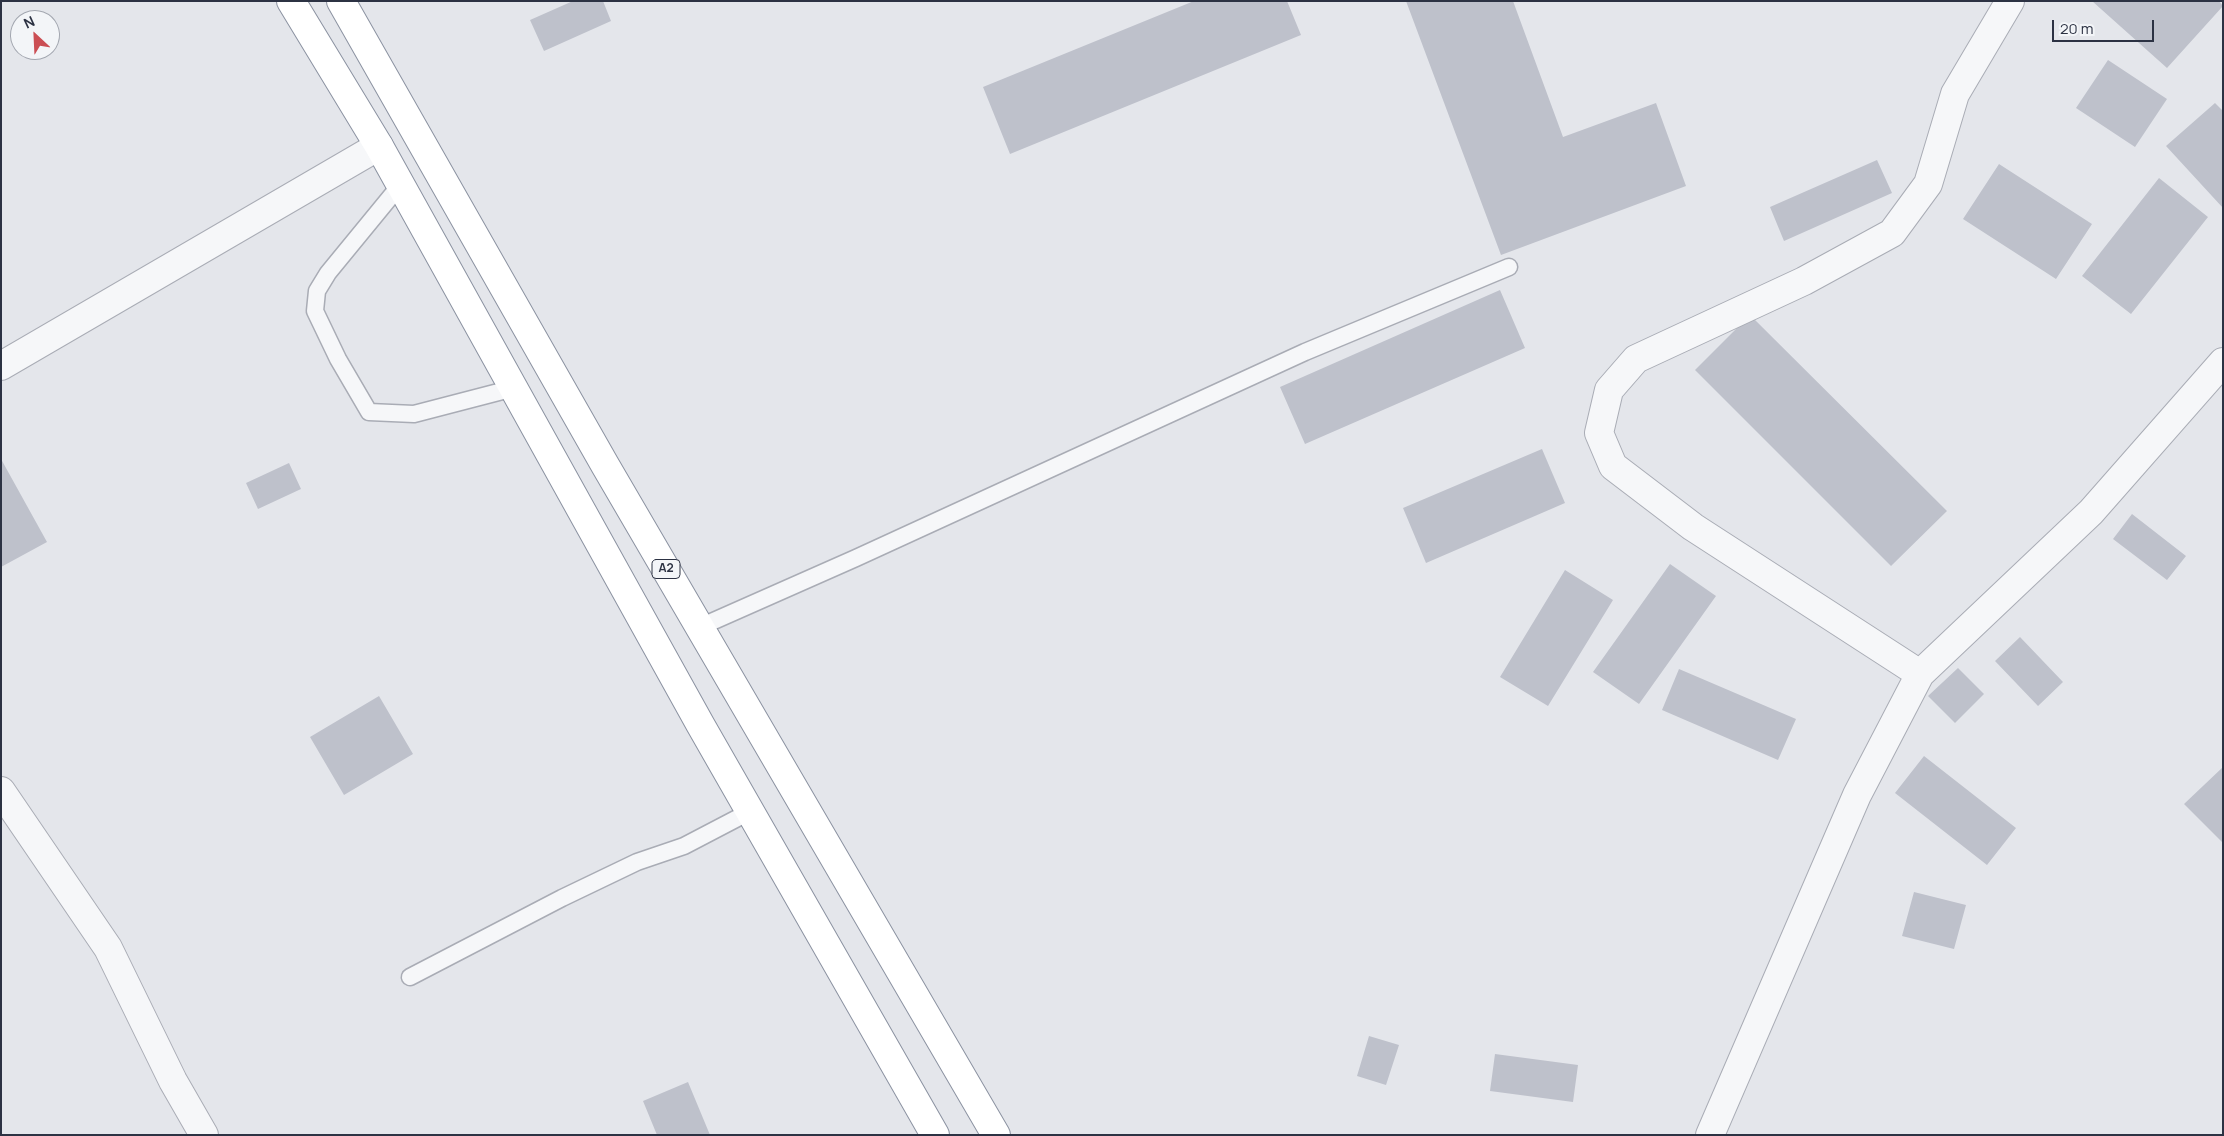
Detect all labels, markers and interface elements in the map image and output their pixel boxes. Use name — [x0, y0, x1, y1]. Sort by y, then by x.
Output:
north arrow — [10, 10, 60, 60]
scale bar — [2054, 10, 2156, 42]
text: N — [20, 11, 37, 33]
text: 20 m — [2060, 18, 2093, 39]
road number: A2 — [652, 560, 680, 578]

